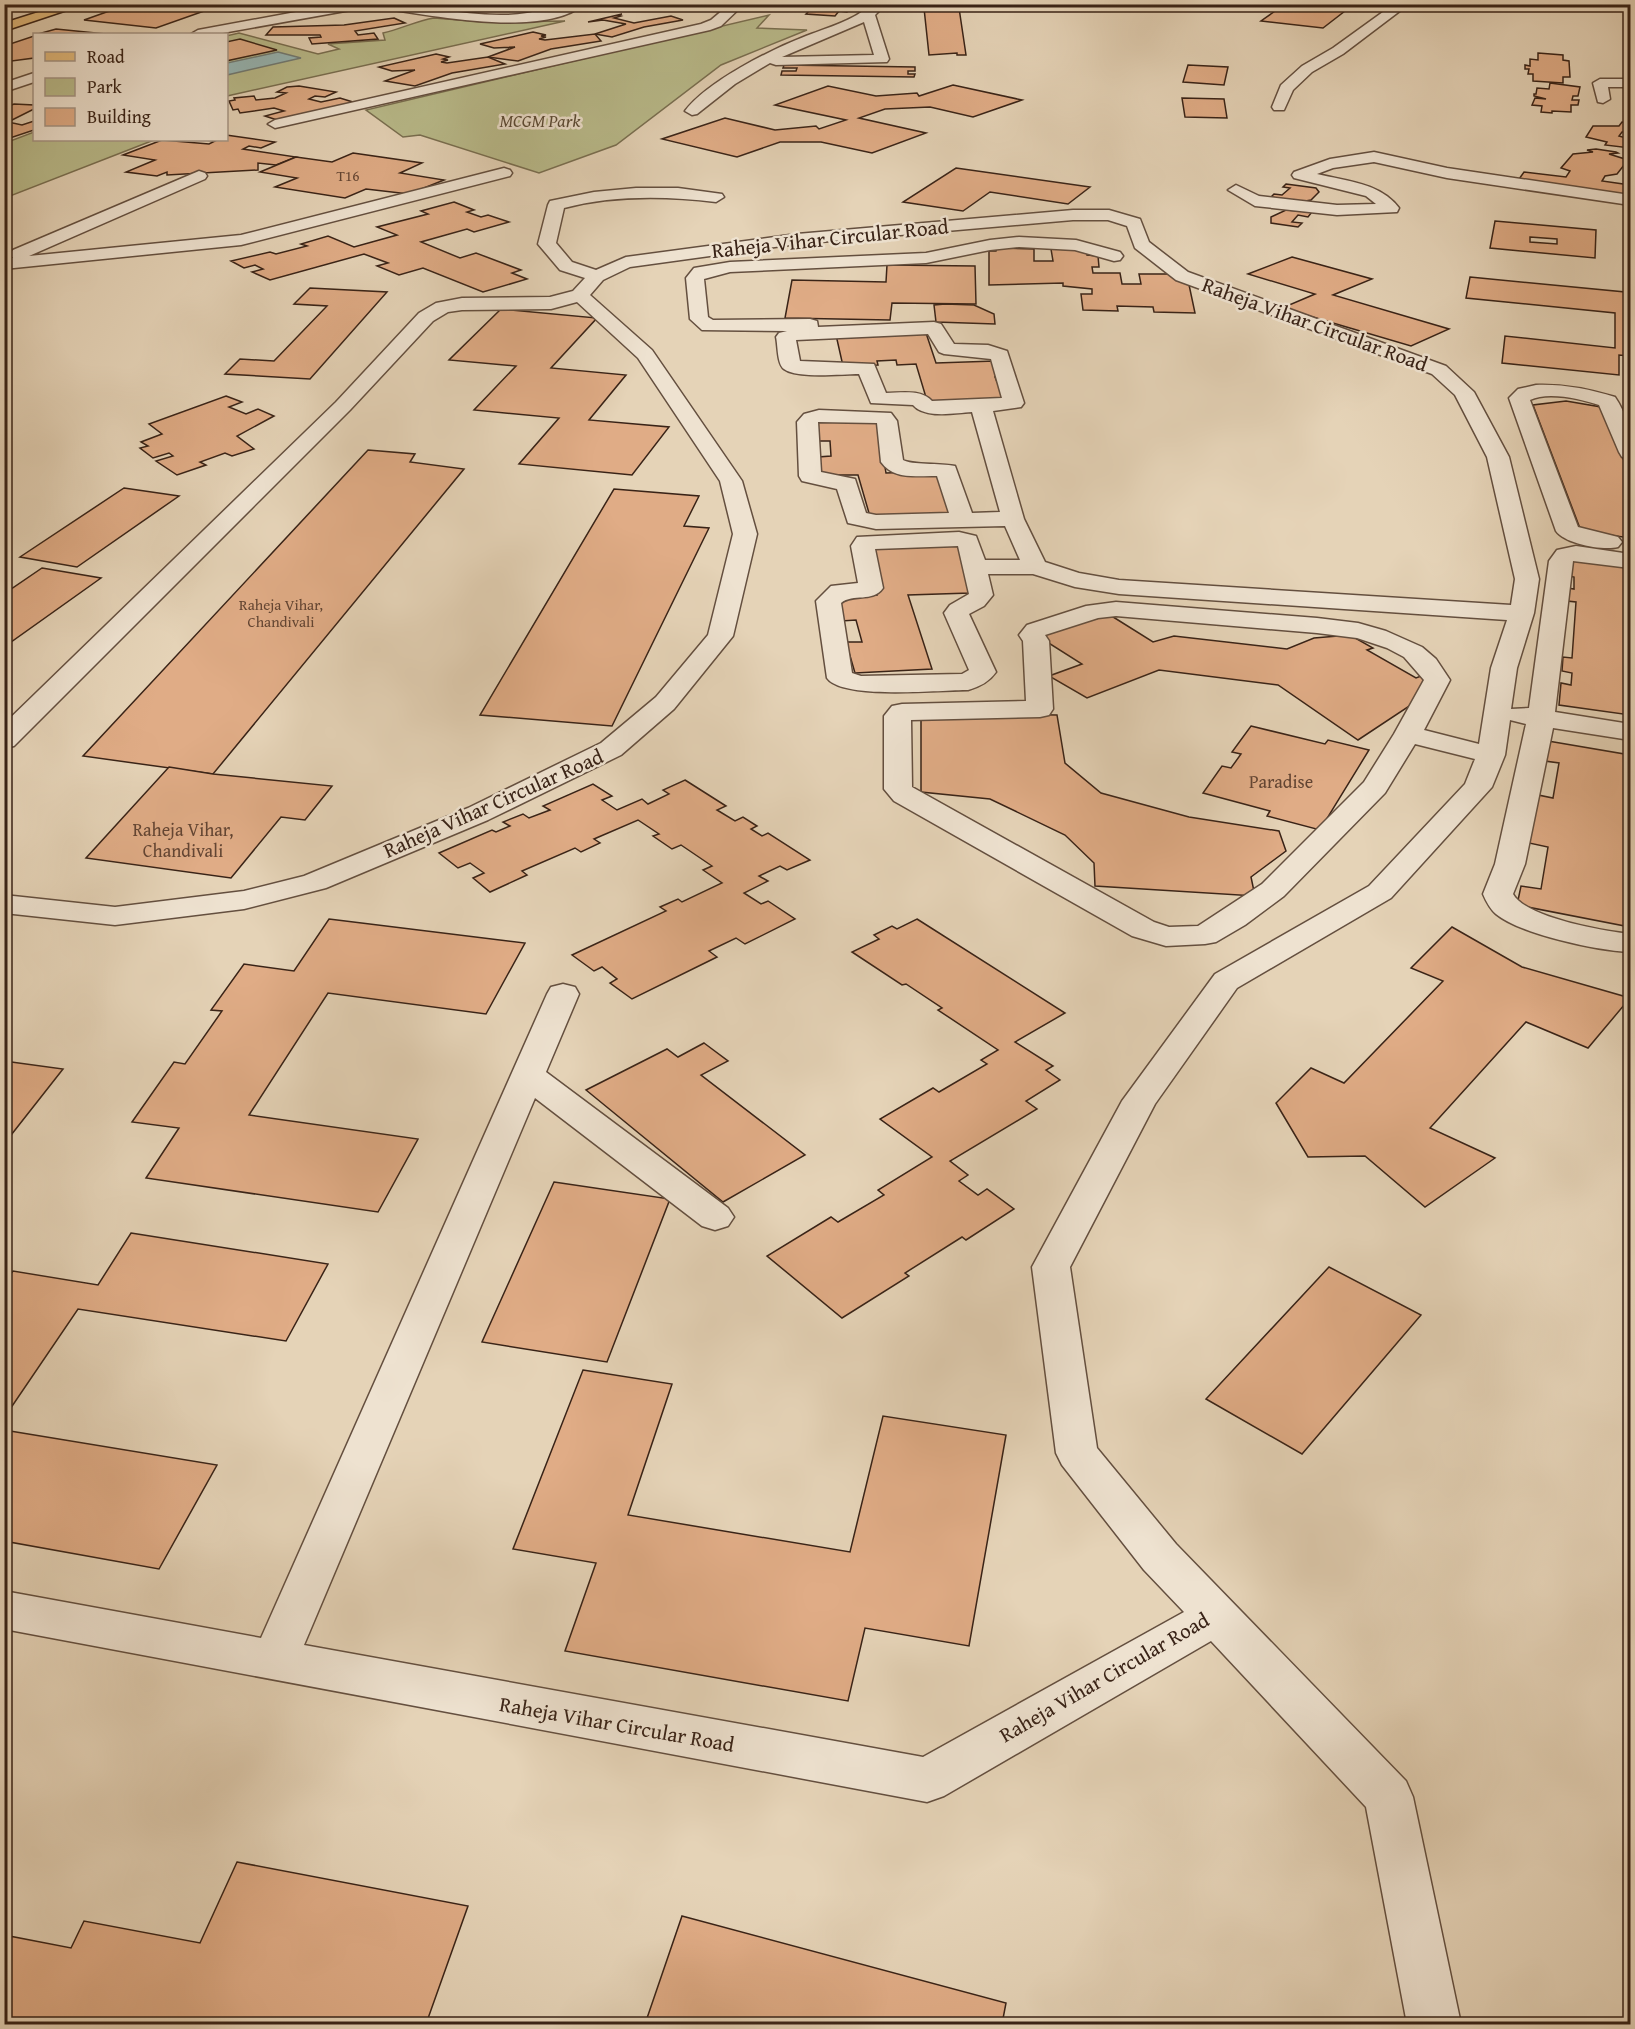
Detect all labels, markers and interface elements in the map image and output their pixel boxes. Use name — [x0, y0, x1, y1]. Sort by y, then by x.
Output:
legend — [33, 33, 228, 141]
text: Road — [87, 43, 125, 70]
text: Park — [87, 73, 123, 100]
text: Building — [87, 103, 151, 130]
park label: MCGM Park — [499, 107, 581, 134]
house number: T16 — [337, 165, 359, 186]
street label: Raheja Vihar Circular Road — [710, 210, 951, 266]
street label: Raheja Vihar Circular Road — [1198, 269, 1433, 380]
house number: Raheja Vihar, Chandivali — [239, 594, 323, 632]
street label: Raheja Vihar Circular Road — [378, 740, 609, 866]
house number: Paradise — [1249, 768, 1313, 795]
house number: Raheja Vihar, Chandivali — [133, 816, 233, 864]
street label: Raheja Vihar Circular Road — [993, 1604, 1215, 1750]
street label: Raheja Vihar Circular Road — [497, 1688, 738, 1760]

